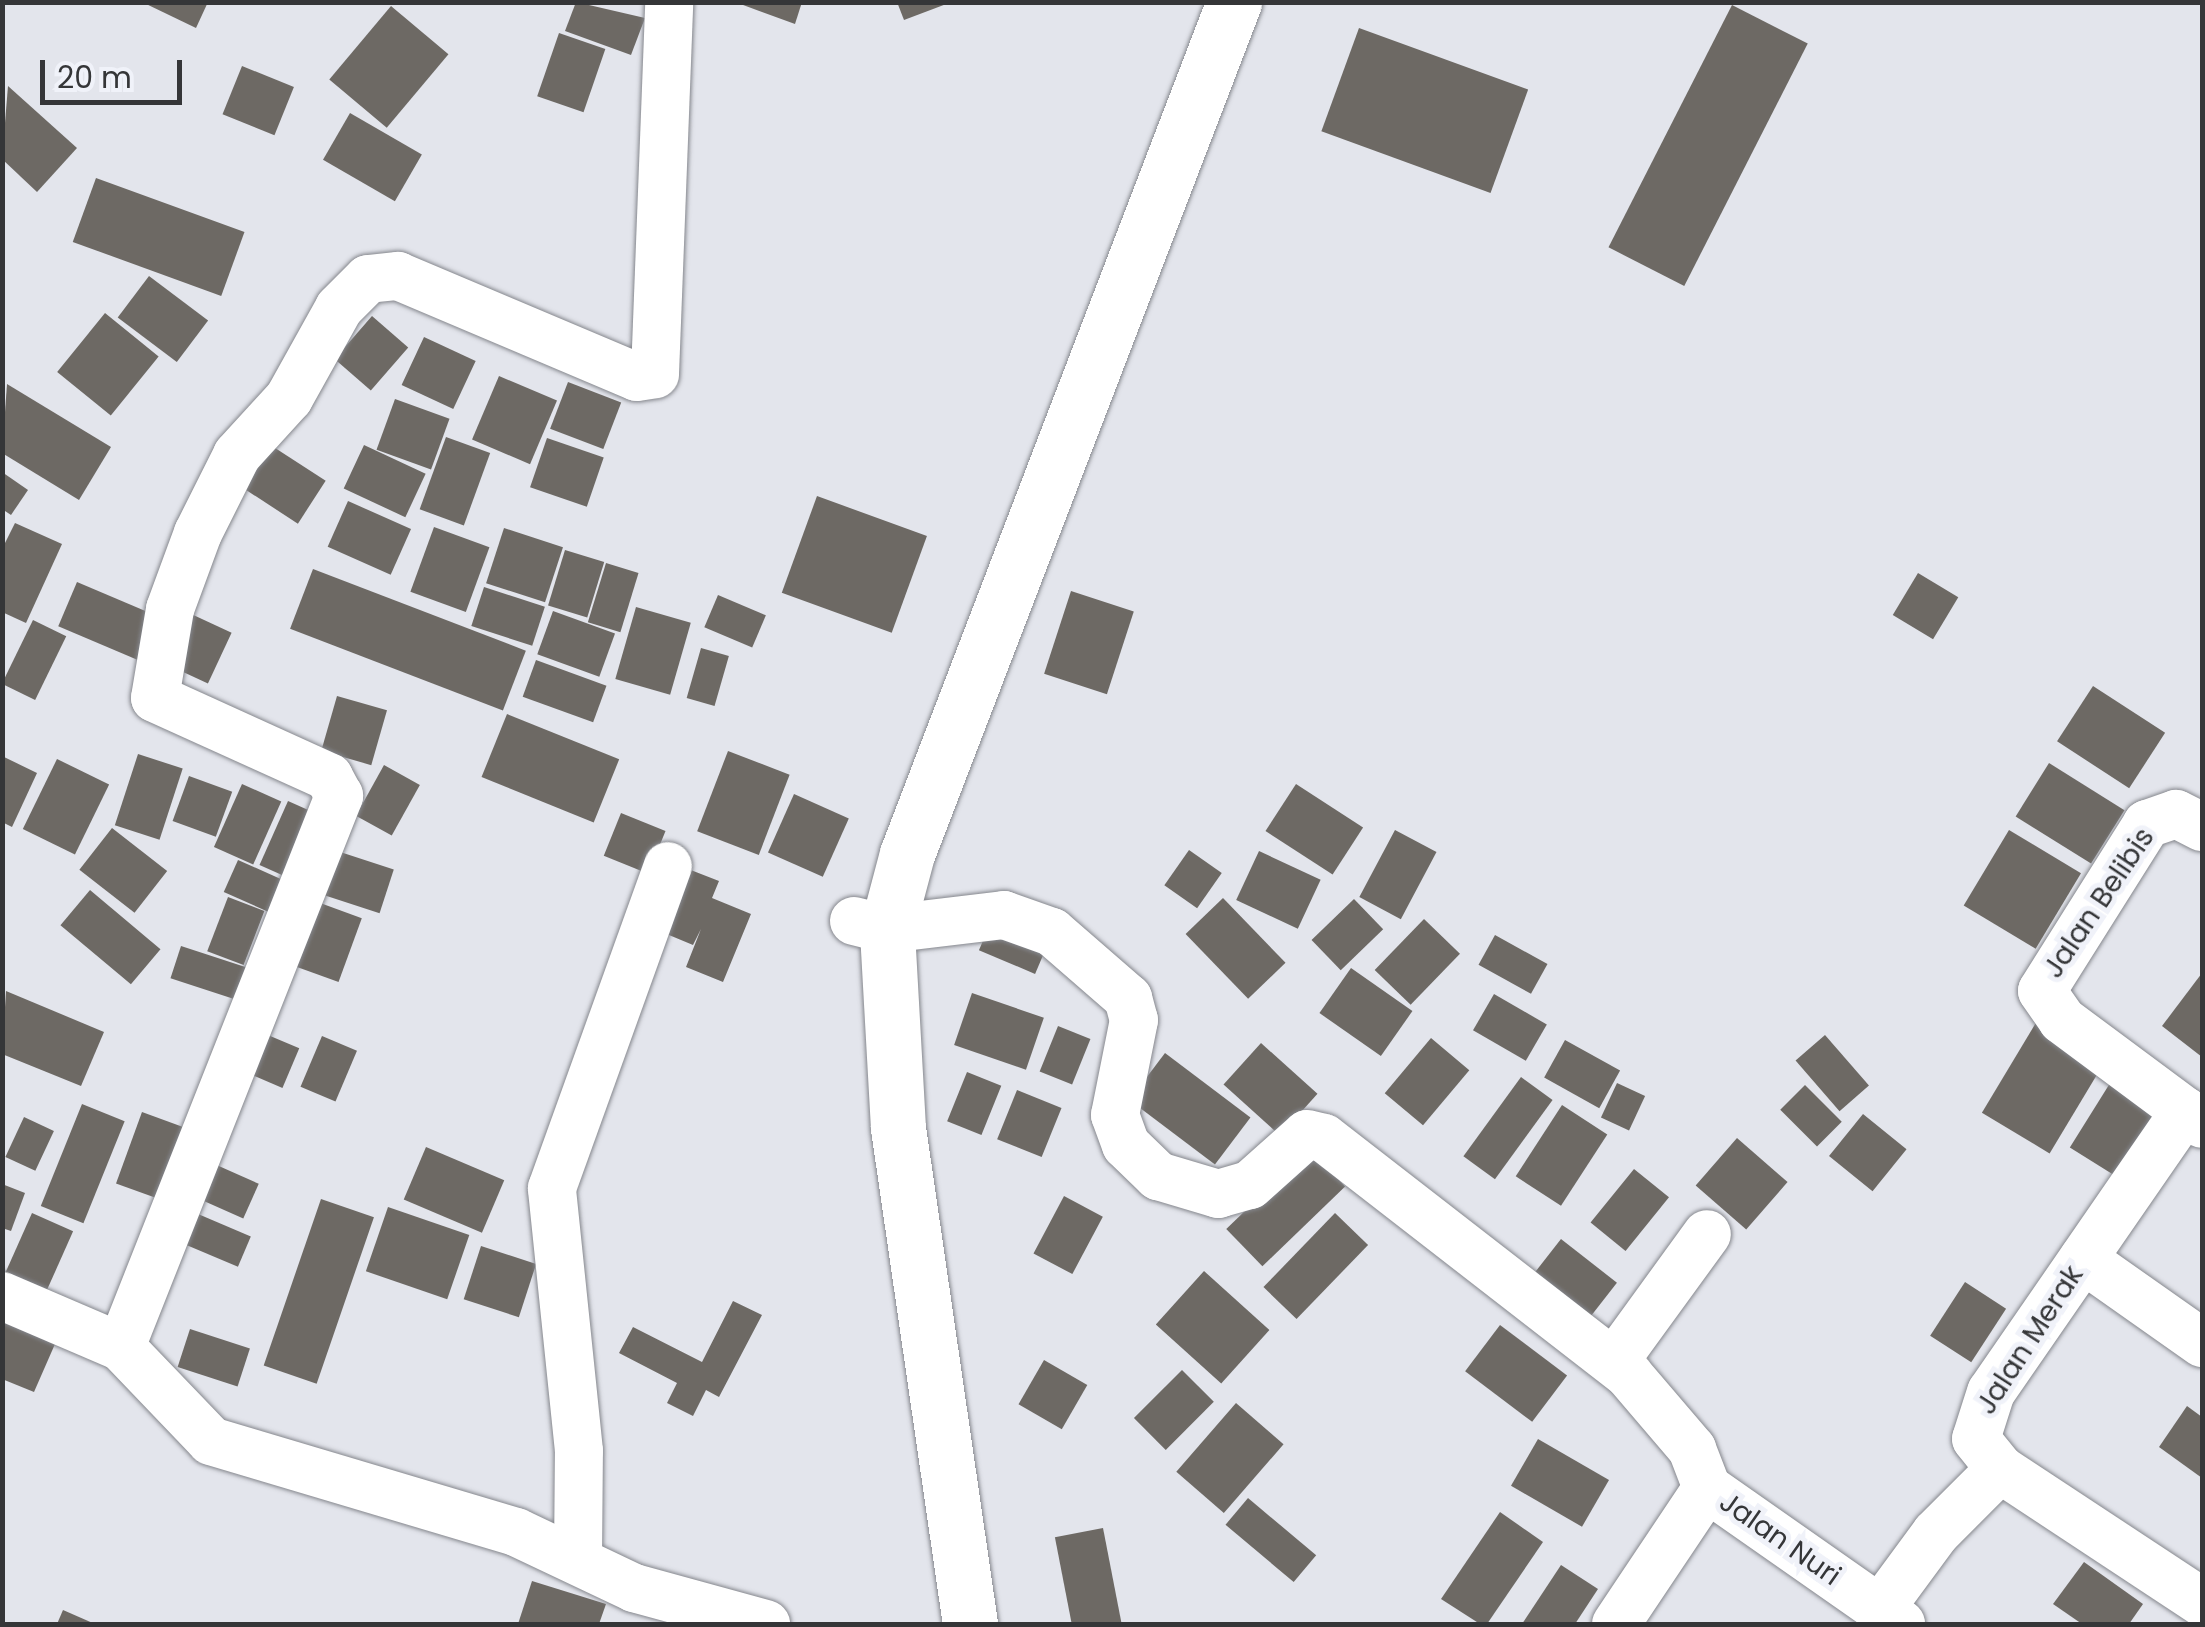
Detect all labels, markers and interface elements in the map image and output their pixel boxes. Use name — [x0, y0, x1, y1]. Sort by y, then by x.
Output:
scale bar — [45, 40, 188, 102]
text: 20 m — [57, 56, 132, 99]
street label: Jalan Belibis — [2037, 822, 2161, 984]
street label: Jalan Merak — [1970, 1259, 2090, 1421]
street label: Jalan Nuri — [1713, 1485, 1847, 1593]

